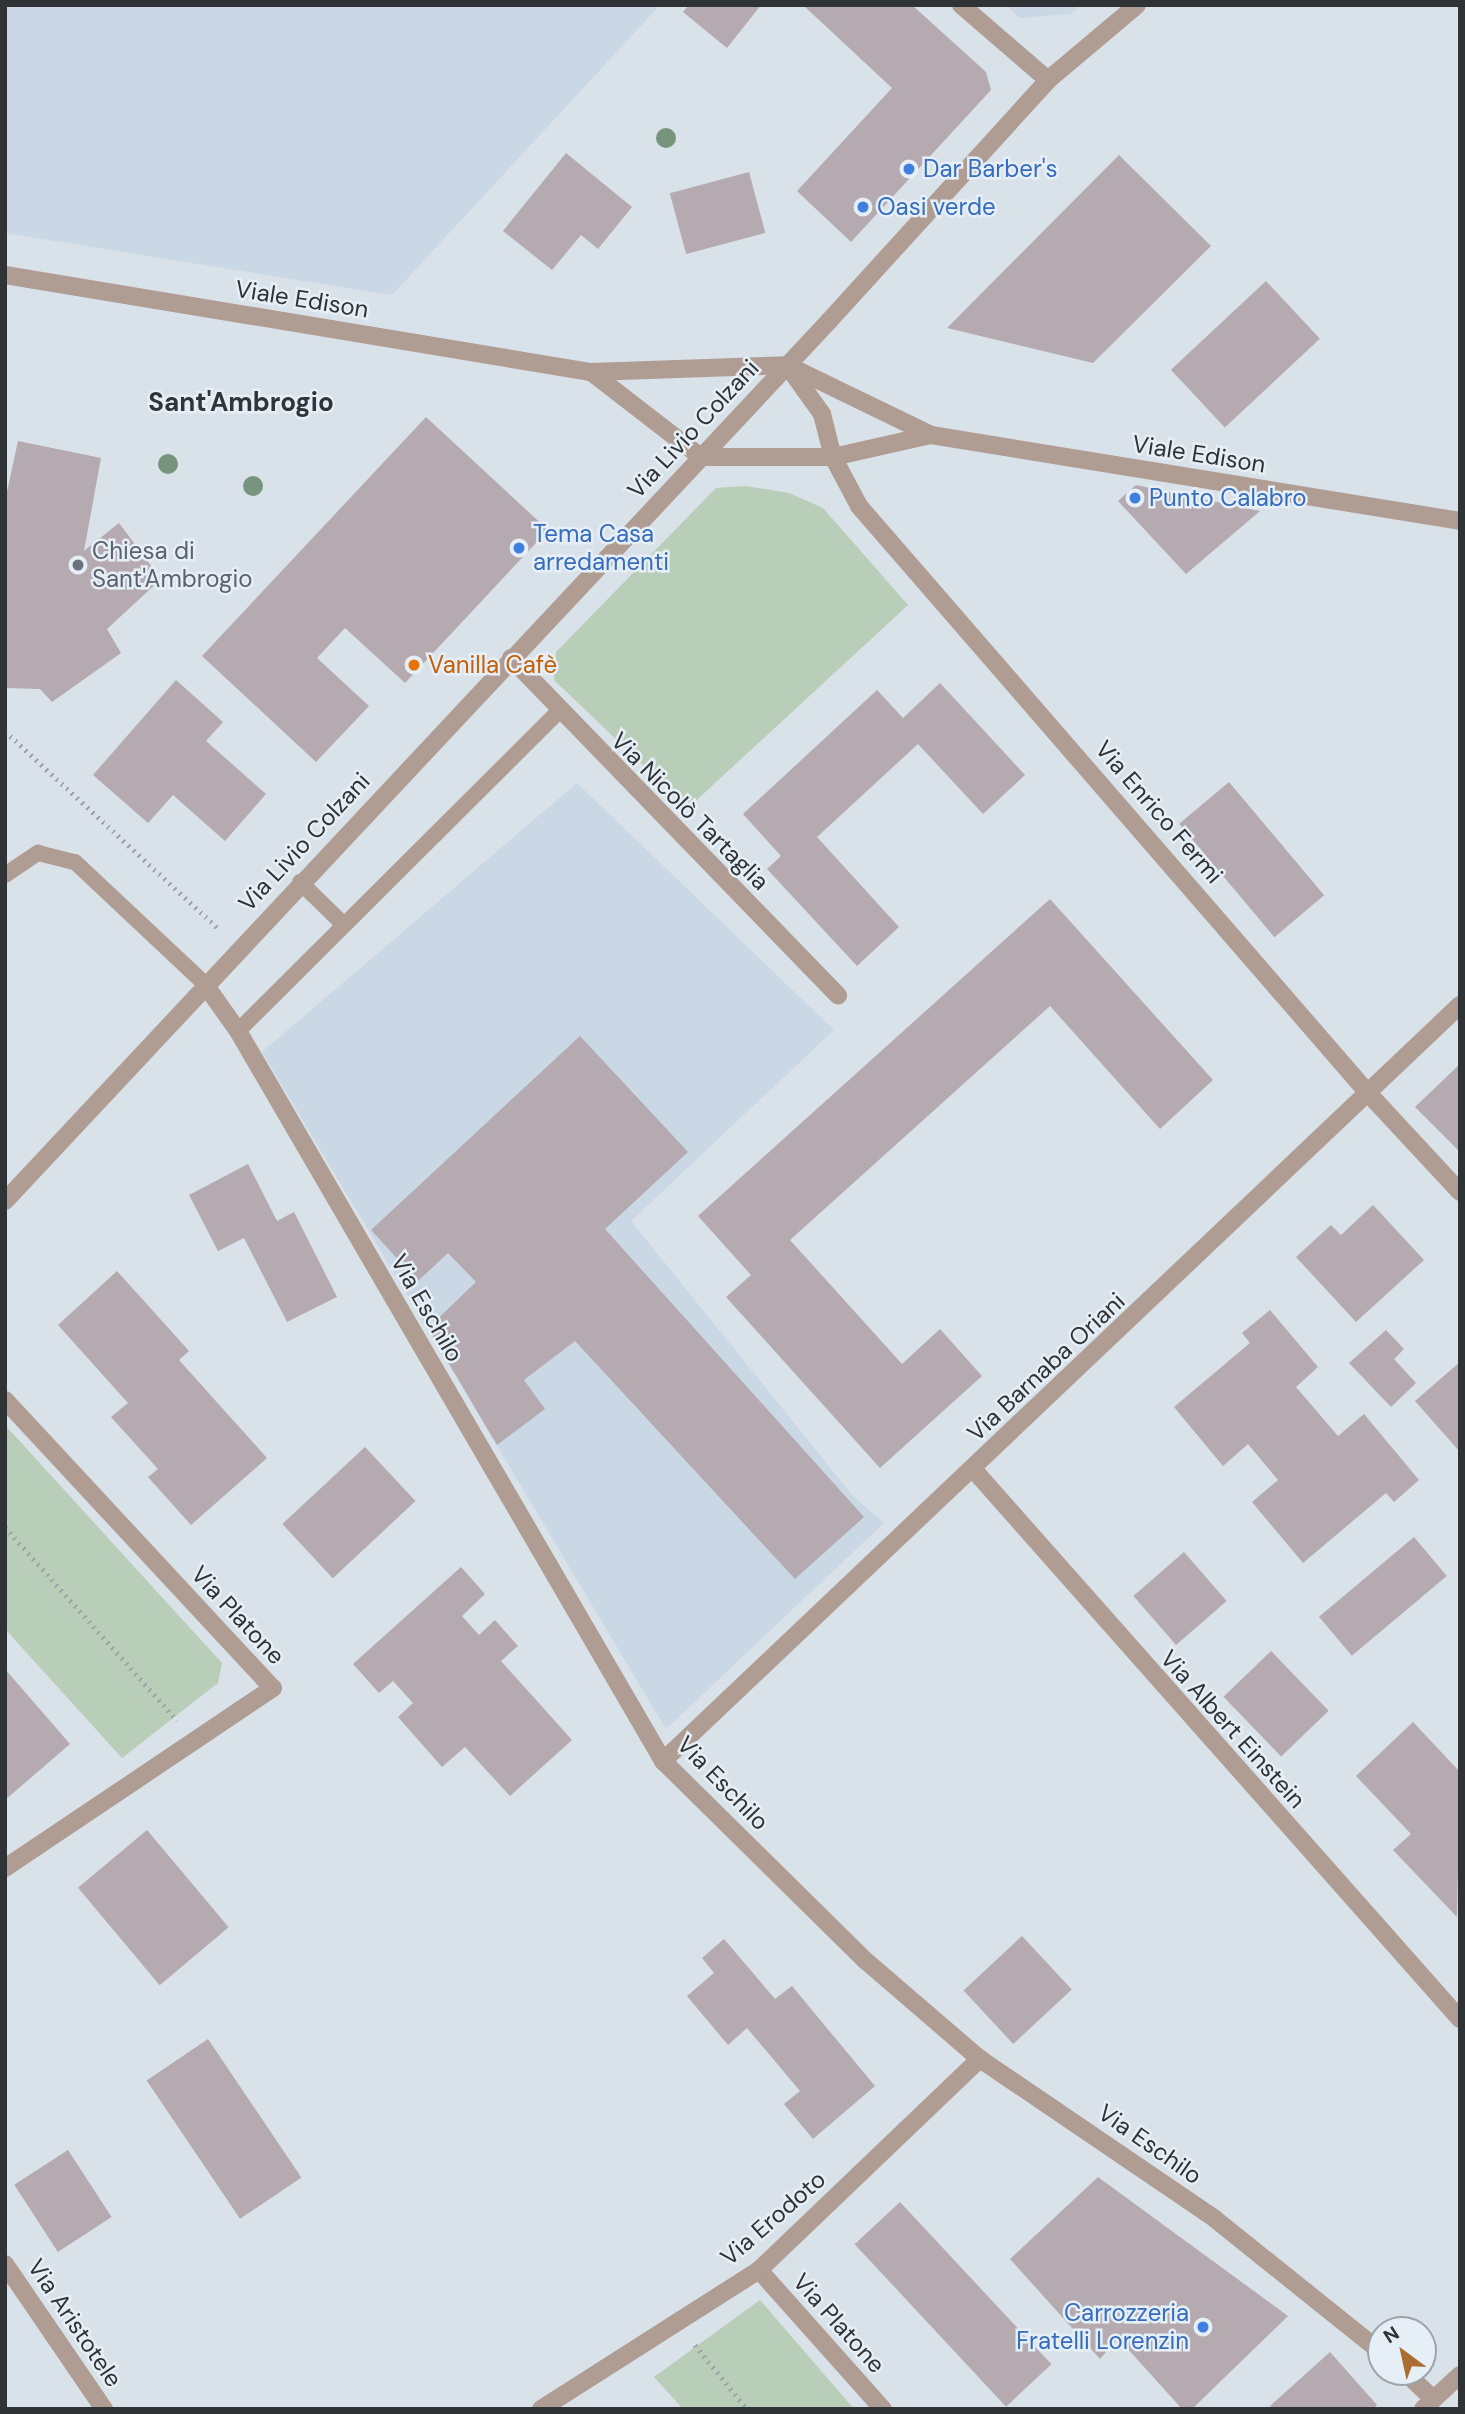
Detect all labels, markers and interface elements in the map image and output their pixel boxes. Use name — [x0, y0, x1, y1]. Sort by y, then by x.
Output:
place label: Dar Barber's — [923, 155, 1058, 183]
marker: Dar Barber's — [901, 161, 917, 177]
place label: Oasi verde — [877, 193, 996, 221]
marker: Oasi verde — [855, 199, 871, 215]
street label: Viale Edison — [233, 274, 371, 324]
street label: Via Livio Colzani — [621, 354, 765, 504]
district label: Sant'Ambrogio — [148, 387, 334, 419]
street label: Viale Edison — [1130, 429, 1268, 479]
place label: Punto Calabro — [1149, 484, 1306, 512]
marker: Punto Calabro — [1127, 490, 1143, 506]
place label: Tema Casa arredamenti — [533, 520, 669, 576]
place label: Chiesa di Sant'Ambrogio — [92, 537, 252, 593]
marker: Tema Casa arredamenti — [511, 540, 527, 556]
marker: Chiesa di Sant'Ambrogio — [70, 557, 86, 573]
place label: Vanilla Cafè — [428, 651, 557, 679]
marker: Vanilla Cafè — [406, 657, 422, 673]
street label: Via Nicolò Tartaglia — [605, 726, 775, 896]
street label: Via Enrico Fermi — [1089, 735, 1229, 889]
street label: Via Livio Colzani — [232, 767, 376, 917]
street label: Via Eschilo — [385, 1249, 469, 1367]
street label: Via Barnaba Oriani — [961, 1287, 1131, 1447]
street label: Via Platone — [185, 1560, 291, 1670]
street label: Via Albert Einstein — [1154, 1644, 1312, 1814]
street label: Via Eschilo — [671, 1730, 775, 1836]
street label: Via Eschilo — [1093, 2098, 1207, 2190]
street label: Via Erodoto — [715, 2165, 831, 2271]
street label: Via Aristotele — [22, 2254, 128, 2392]
street label: Via Platone — [787, 2267, 891, 2379]
place label: Carrozzeria Fratelli Lorenzin — [1016, 2299, 1189, 2355]
north arrow — [1367, 2316, 1437, 2386]
marker: Carrozzeria Fratelli Lorenzin — [1195, 2319, 1211, 2335]
text: N — [1379, 2320, 1404, 2349]

